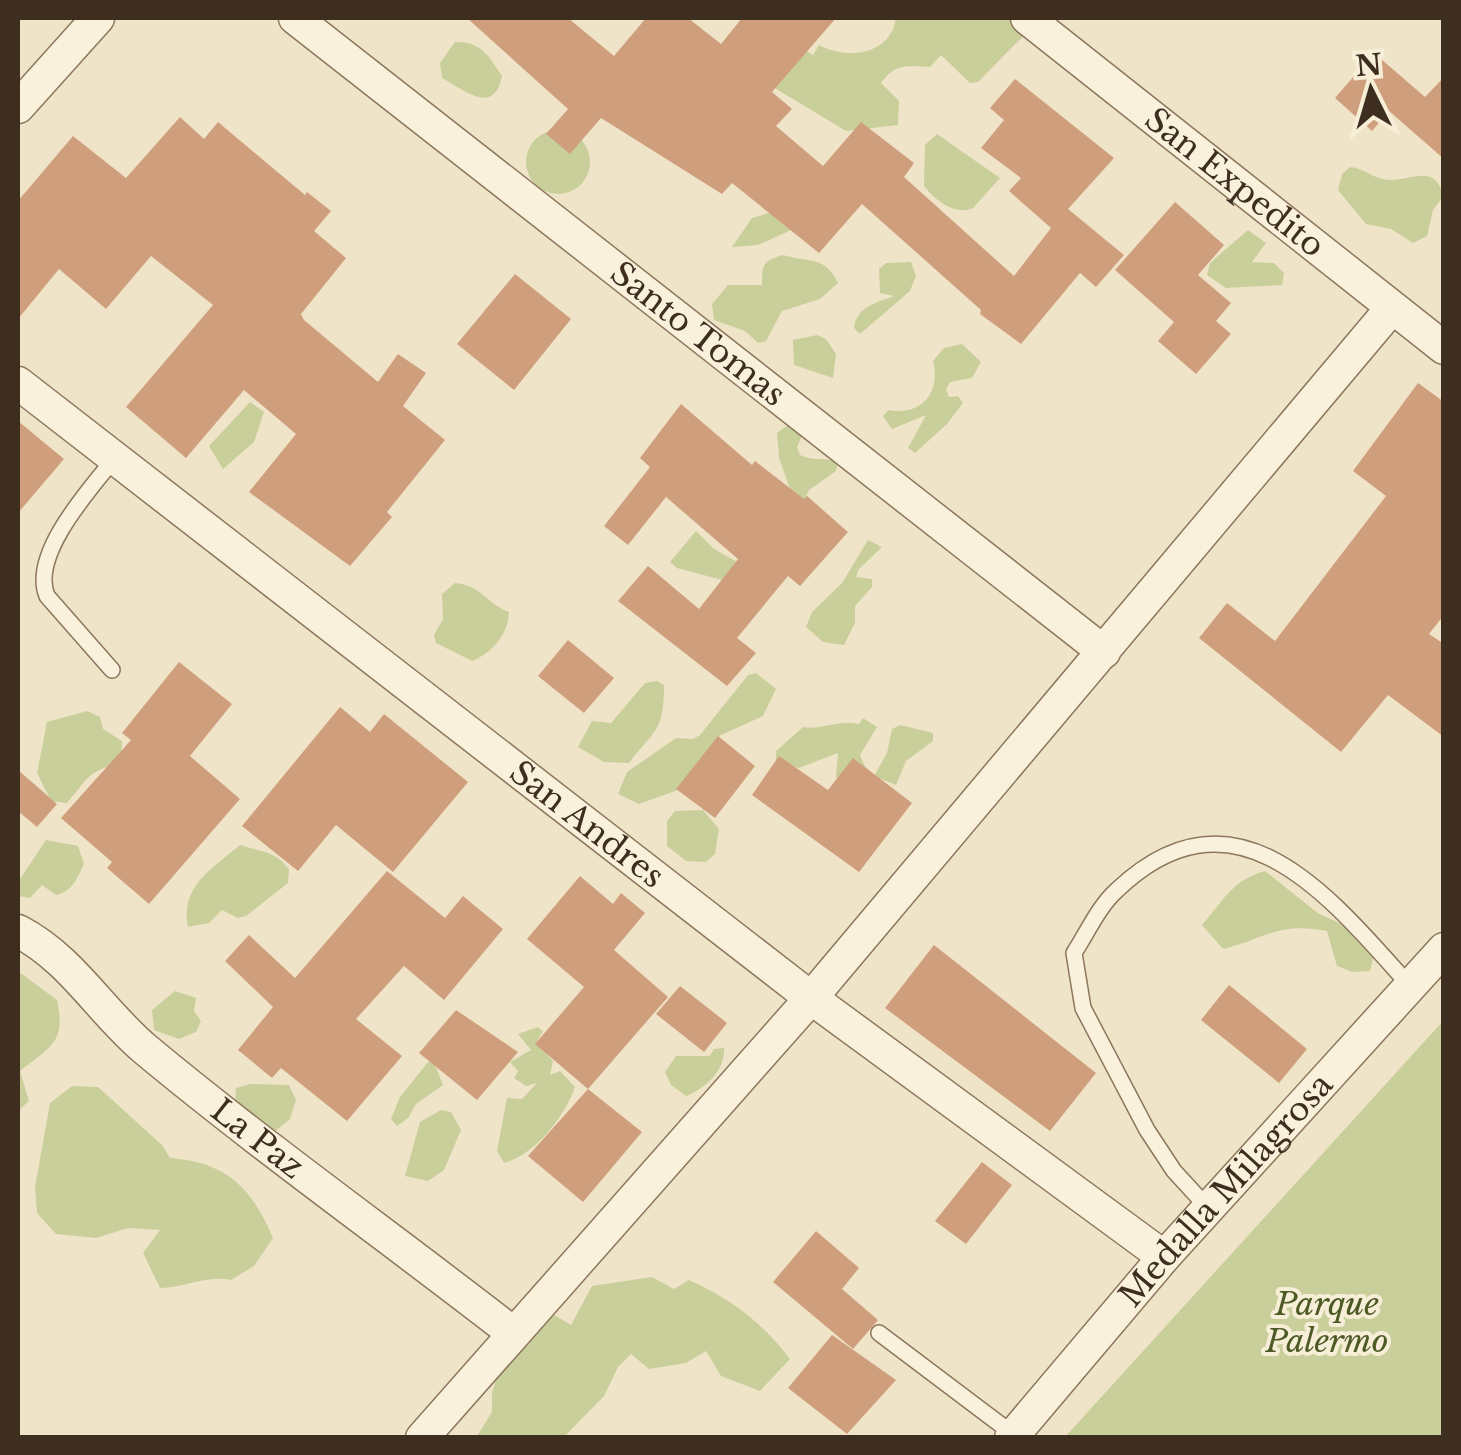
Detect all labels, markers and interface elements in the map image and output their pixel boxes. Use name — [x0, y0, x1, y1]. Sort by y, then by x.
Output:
north arrow — [1321, 40, 1421, 140]
text: N — [1354, 47, 1384, 84]
street label: San Expedito — [1137, 99, 1333, 266]
street label: Santo Tomas — [602, 253, 794, 415]
street label: San Andres — [502, 752, 672, 897]
street label: Medalla Milagrosa — [1111, 1065, 1341, 1315]
street label: La Paz — [203, 1090, 312, 1187]
park label: Parque Palermo — [1265, 1284, 1388, 1361]

